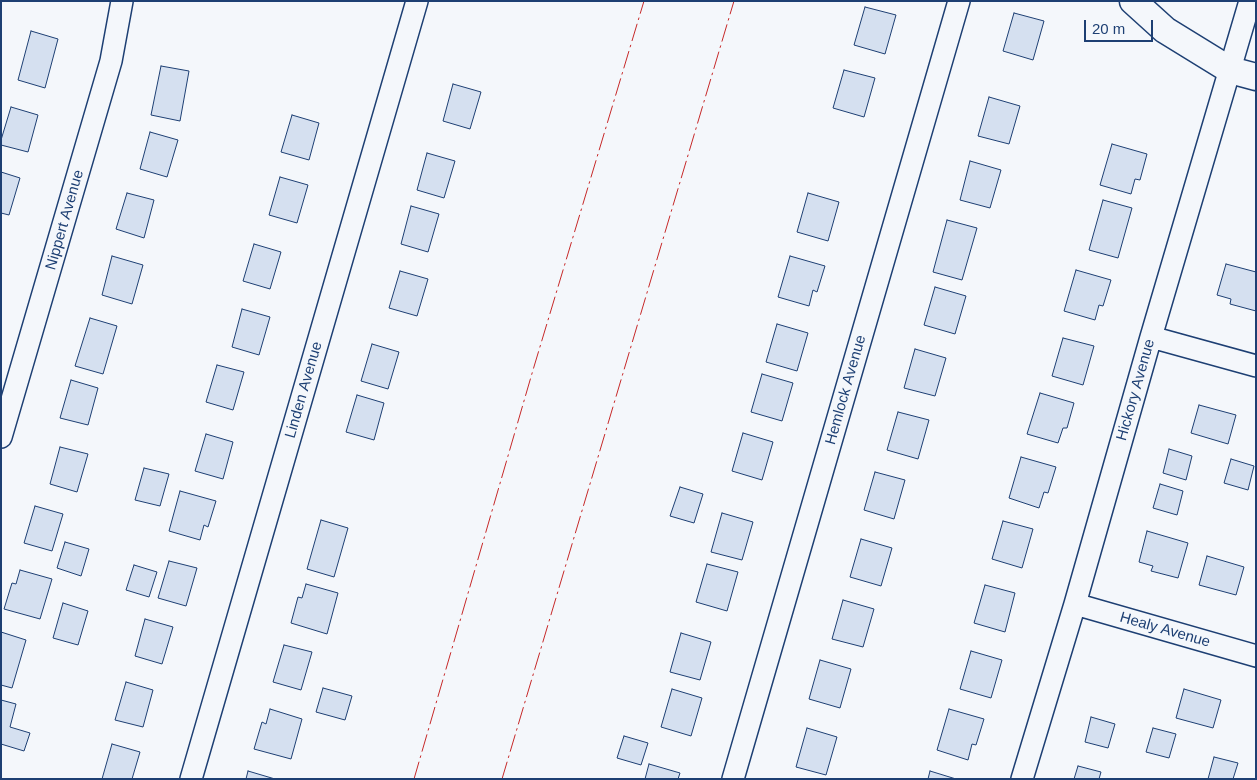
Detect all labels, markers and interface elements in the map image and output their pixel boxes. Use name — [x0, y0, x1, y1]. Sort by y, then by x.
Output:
scale bar — [1087, 10, 1156, 42]
text: 20 m — [1092, 20, 1125, 37]
street label: Nippert Avenue — [42, 168, 88, 272]
street label: Hemlock Avenue — [822, 333, 870, 447]
street label: Hickory Avenue — [1113, 337, 1159, 443]
street label: Linden Avenue — [282, 340, 326, 440]
street label: Healy Avenue — [1118, 609, 1212, 651]

